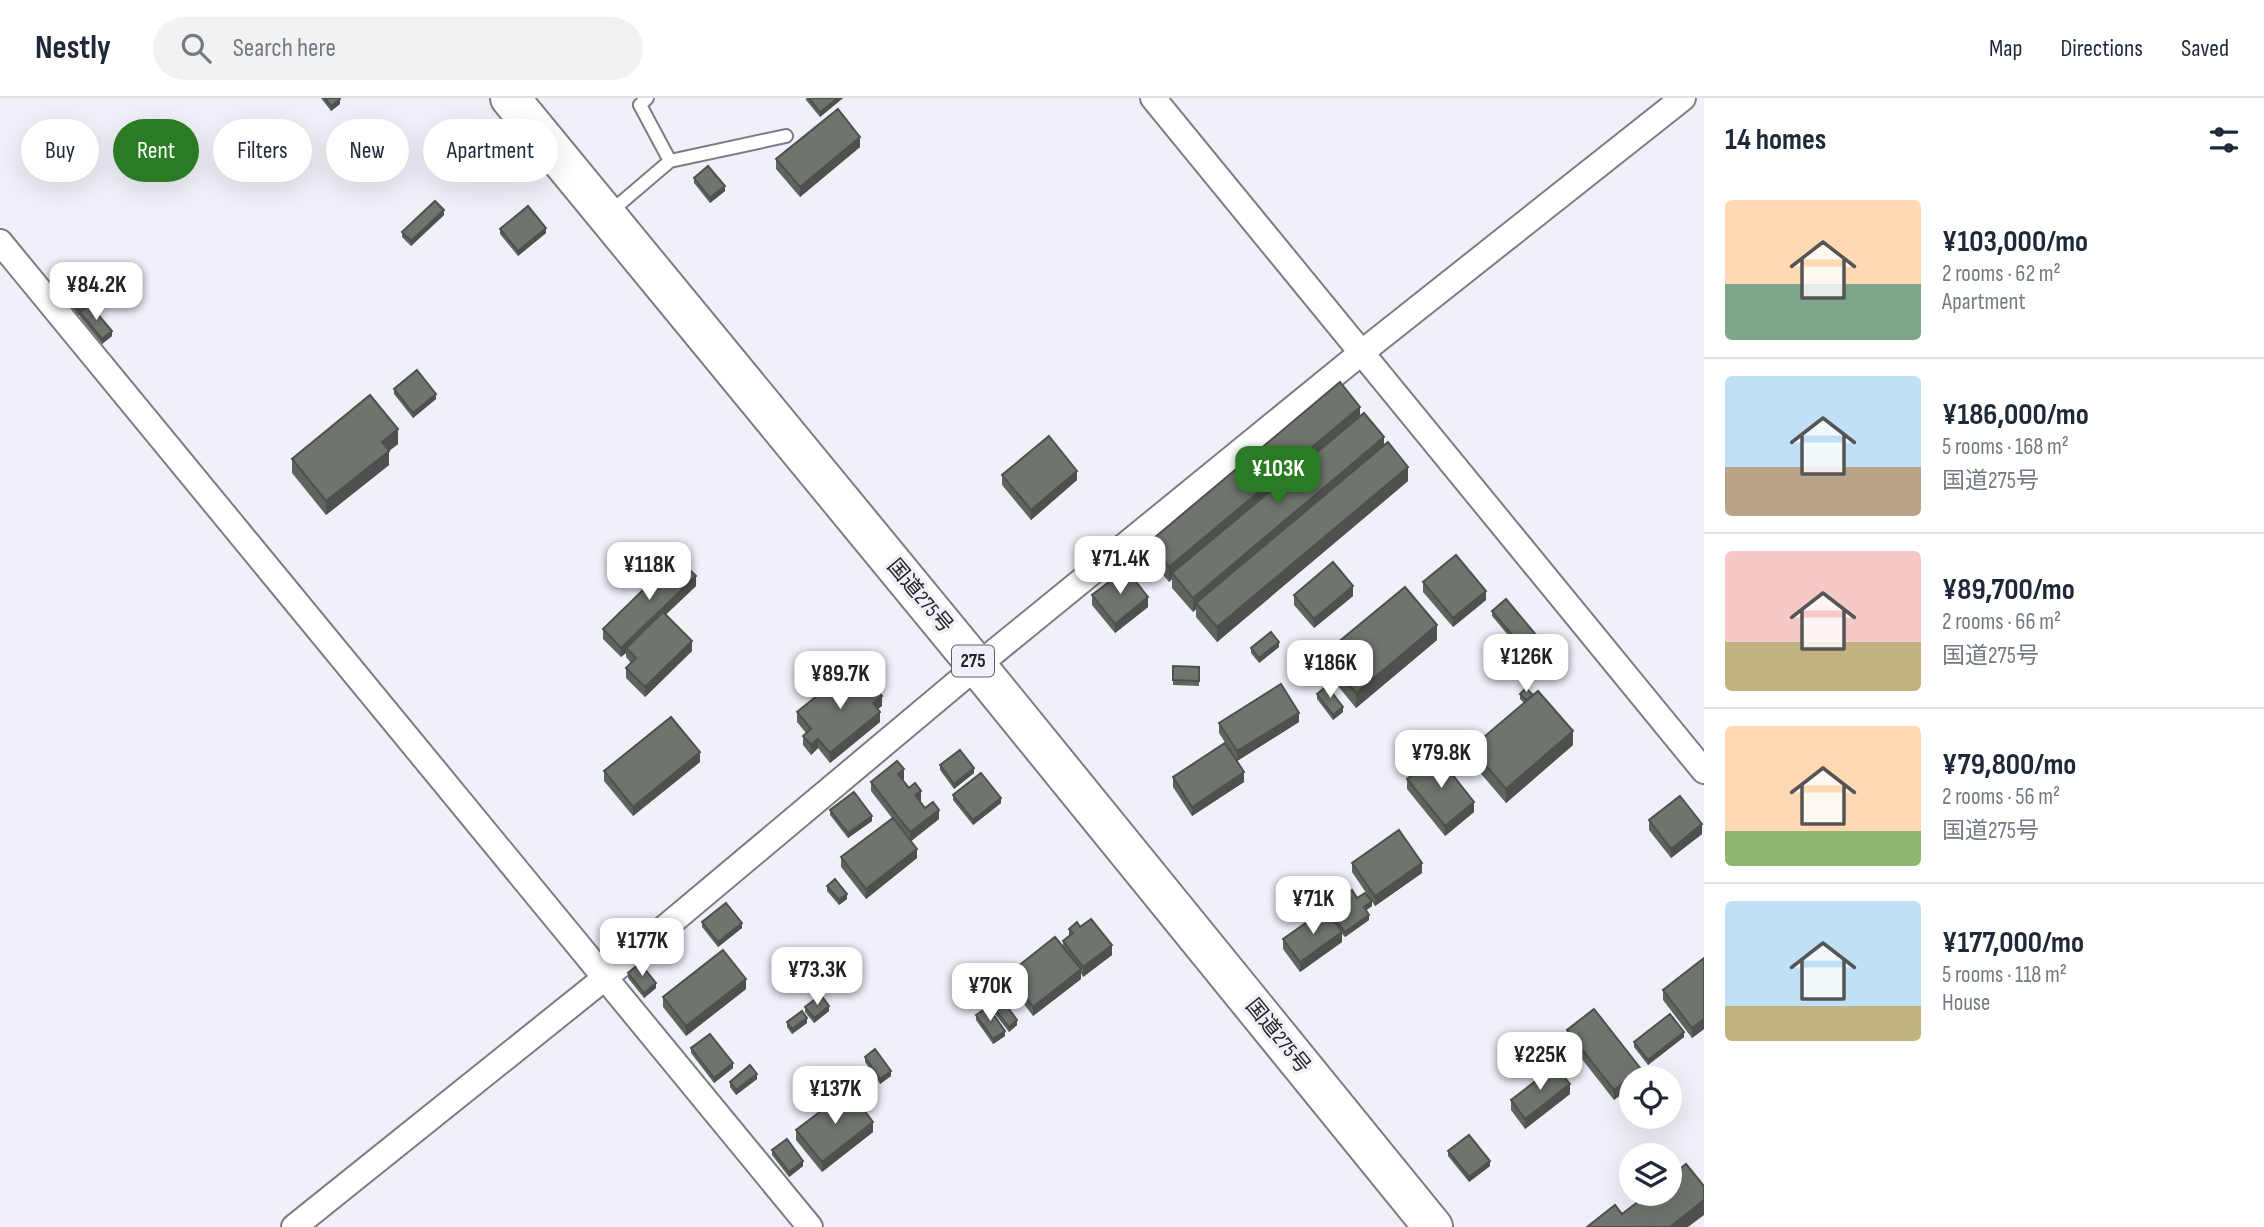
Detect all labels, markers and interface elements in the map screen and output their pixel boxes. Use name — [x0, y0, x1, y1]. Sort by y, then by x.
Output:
search box — [153, 17, 643, 80]
text: Nestly — [35, 28, 111, 68]
icon: search — [177, 29, 215, 67]
text: Search here — [233, 33, 336, 64]
text: Map — [1989, 34, 2022, 63]
text: Directions — [2060, 34, 2143, 63]
text: Saved — [2181, 34, 2229, 63]
chip: Buy — [21, 119, 99, 182]
chip: Rent — [113, 119, 199, 182]
chip: Filters — [213, 119, 312, 182]
chip: New — [326, 119, 409, 182]
chip: Apartment — [423, 119, 558, 182]
icon: filters — [2205, 121, 2243, 159]
text: 14 homes — [1725, 122, 1826, 158]
text: ¥103,000/mo — [1942, 224, 2088, 260]
icon: home — [1781, 228, 1865, 312]
text: 2 rooms · 62 m² — [1942, 260, 2061, 288]
pin: ¥84.2K — [39, 262, 153, 322]
text: ¥84.2K — [66, 271, 126, 299]
text: Apartment — [1942, 288, 2026, 316]
text: ¥186,000/mo — [1942, 397, 2089, 433]
icon: home — [1781, 404, 1865, 488]
text: 5 rooms · 168 m² — [1942, 433, 2069, 461]
pin: ¥103K — [1229, 446, 1327, 506]
text: ¥103K — [1251, 455, 1305, 483]
text: 国道275号 — [1942, 467, 2039, 495]
pin: ¥71.4K — [1063, 536, 1177, 596]
pin: ¥118K — [600, 542, 698, 602]
text: ¥71.4K — [1091, 545, 1149, 573]
text: ¥118K — [623, 551, 675, 579]
street label: 国道275号 — [882, 554, 958, 638]
text: ¥89,700/mo — [1942, 572, 2075, 608]
icon: home — [1781, 579, 1865, 663]
text: 2 rooms · 66 m² — [1942, 608, 2061, 636]
pin: ¥126K — [1477, 634, 1575, 694]
pin: ¥186K — [1281, 640, 1379, 700]
text: 国道275号 — [1942, 642, 2039, 670]
text: ¥126K — [1499, 643, 1553, 671]
road number: 275 — [952, 646, 994, 676]
text: ¥186K — [1303, 649, 1357, 677]
pin: ¥89.7K — [783, 652, 897, 711]
text: ¥89.7K — [810, 660, 870, 688]
pin: ¥79.8K — [1384, 730, 1498, 790]
text: ¥79.8K — [1411, 739, 1471, 767]
text: ¥79,800/mo — [1942, 747, 2076, 783]
icon: home — [1781, 754, 1865, 838]
text: 2 rooms · 56 m² — [1942, 783, 2060, 811]
text: 国道275号 — [1942, 817, 2039, 845]
pin: ¥71K — [1272, 876, 1354, 936]
text: ¥71K — [1292, 885, 1334, 913]
pin: ¥177K — [593, 918, 691, 978]
text: ¥177,000/mo — [1942, 925, 2084, 961]
text: ¥177K — [616, 927, 668, 955]
icon: home — [1781, 929, 1865, 1013]
pin: ¥73.3K — [760, 948, 874, 1007]
text: ¥73.3K — [787, 956, 847, 984]
text: 5 rooms · 118 m² — [1942, 961, 2067, 989]
pin: ¥70K — [949, 964, 1031, 1023]
text: ¥70K — [968, 972, 1012, 1000]
text: House — [1942, 989, 1990, 1017]
street label: 国道275号 — [1240, 994, 1316, 1078]
pin: ¥225K — [1491, 1032, 1589, 1092]
text: ¥225K — [1513, 1041, 1567, 1069]
pin: ¥137K — [786, 1066, 884, 1126]
map controls — [1619, 1066, 1682, 1206]
button: locate — [1619, 1066, 1682, 1129]
text: ¥137K — [809, 1075, 861, 1103]
button: layers — [1619, 1143, 1682, 1206]

